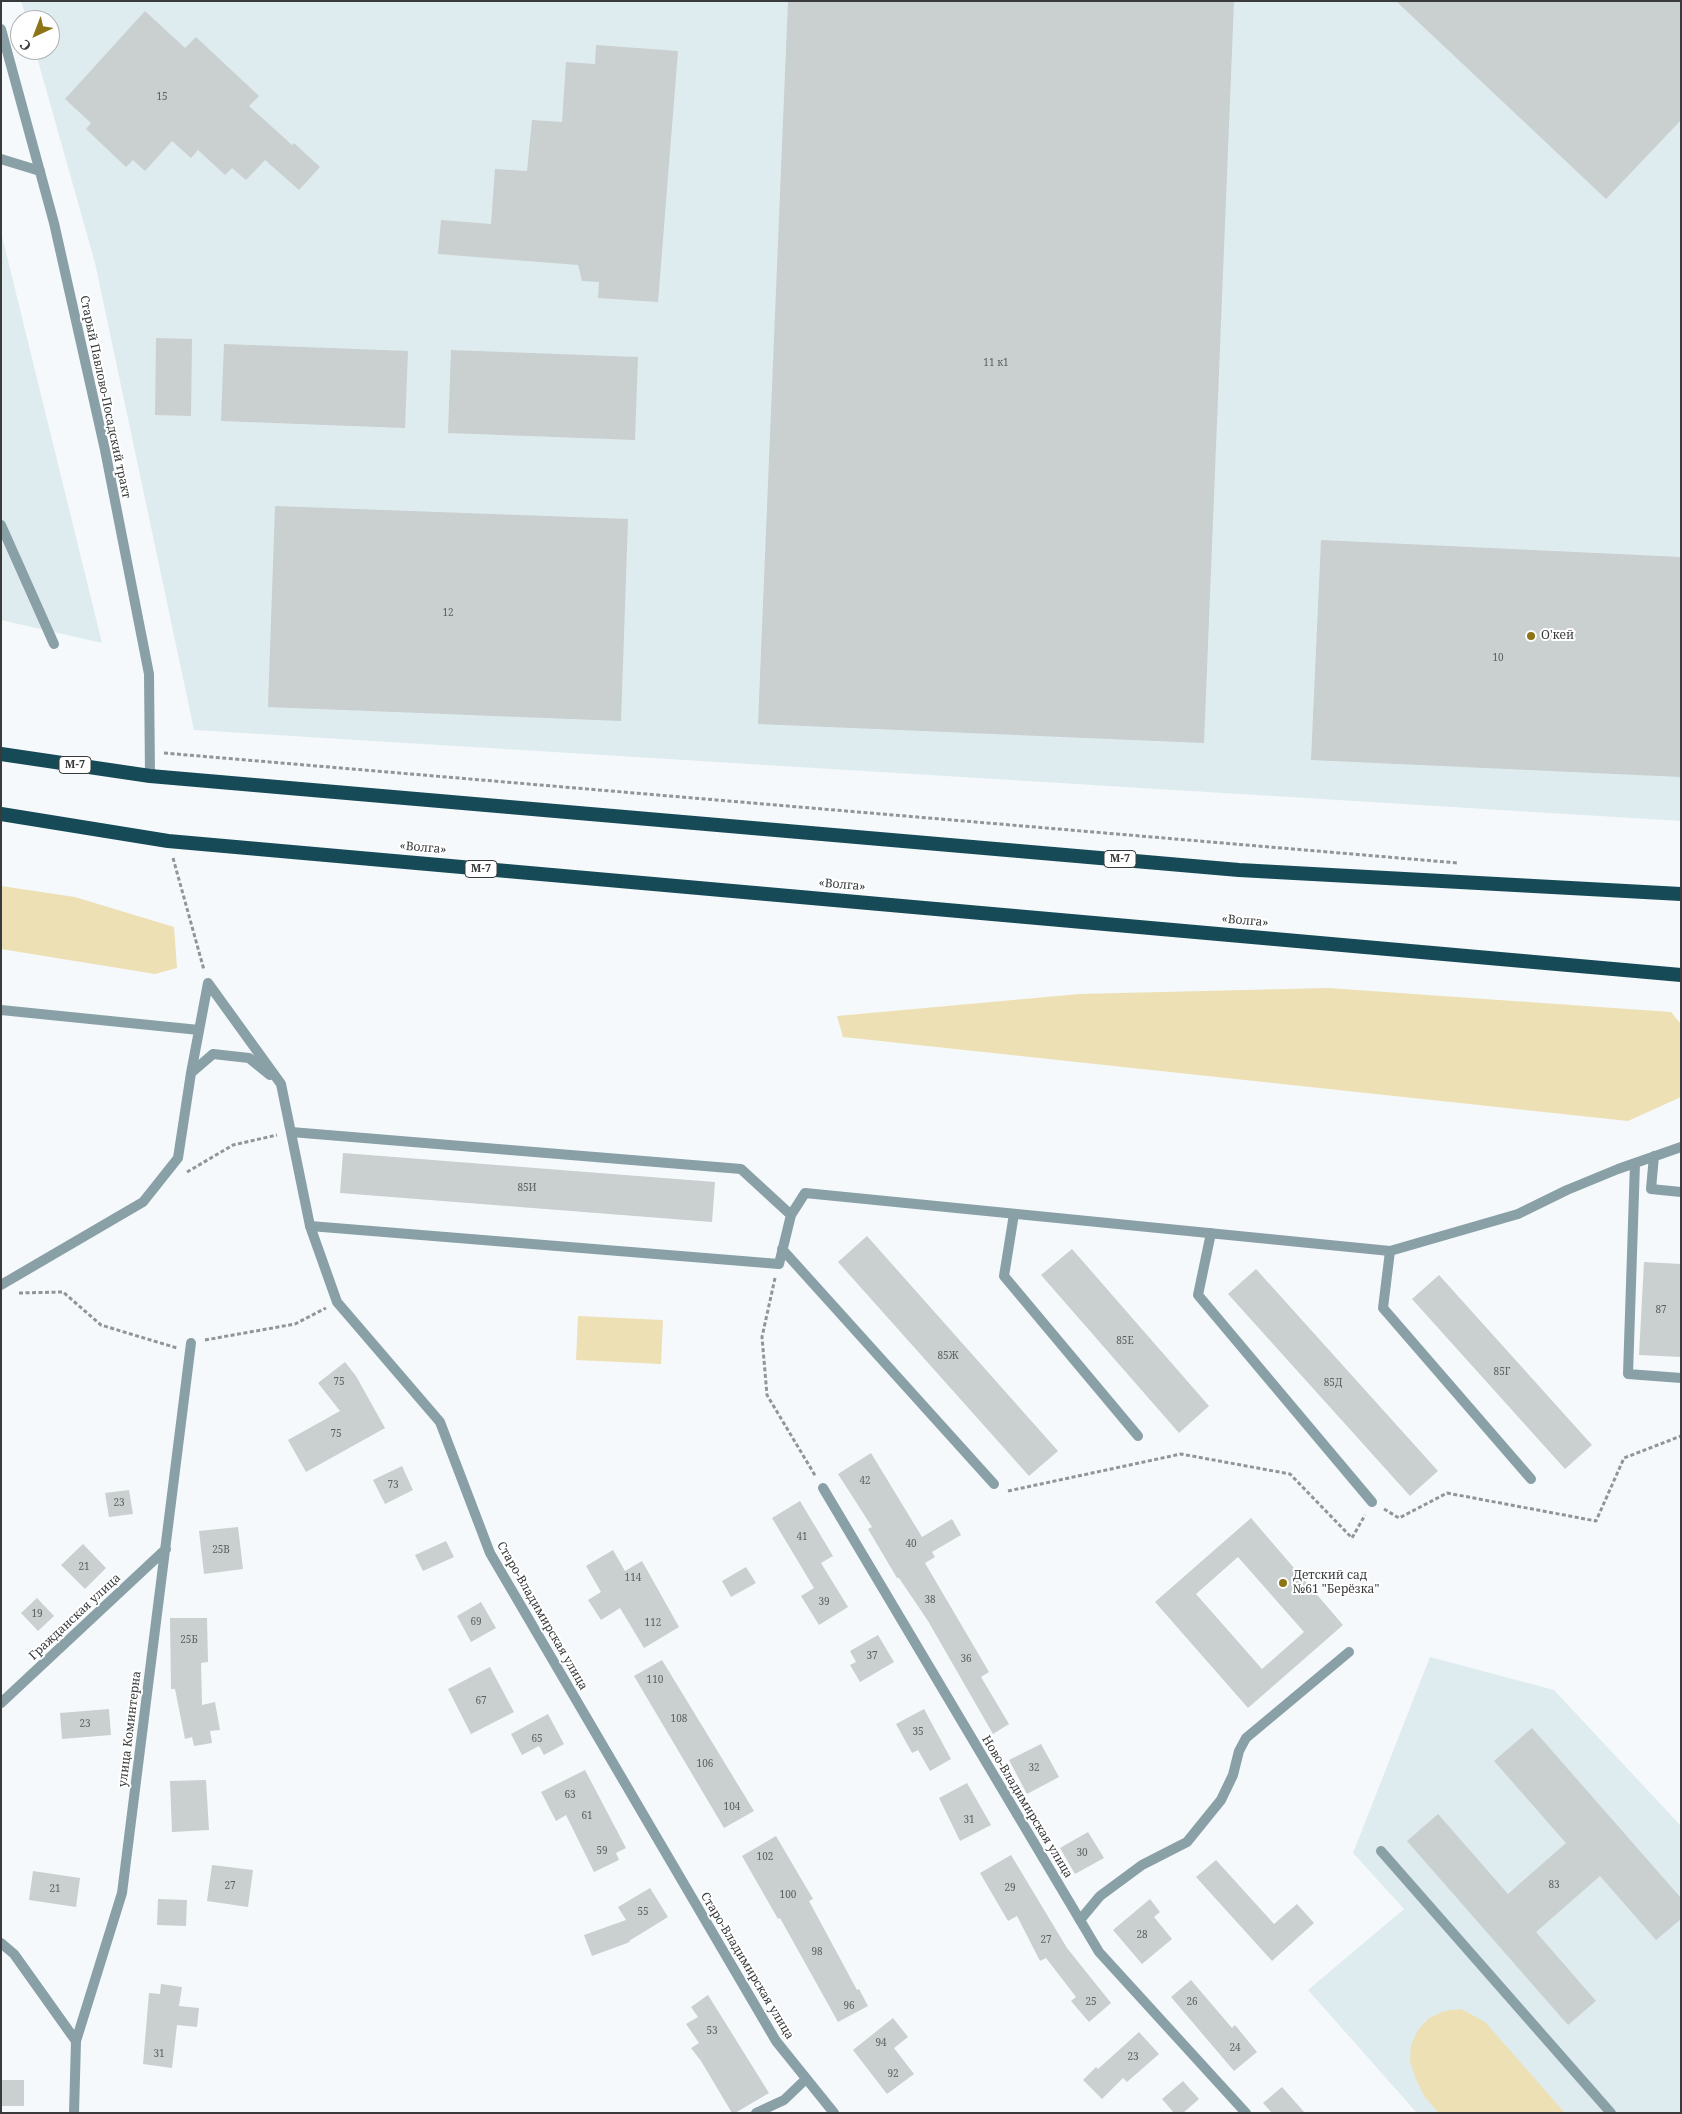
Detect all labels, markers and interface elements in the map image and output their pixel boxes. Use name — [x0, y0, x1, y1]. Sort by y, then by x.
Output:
north arrow — [10, 10, 60, 60]
text: С — [15, 36, 35, 56]
house number: 15 — [156, 91, 168, 103]
street label: Старый Павлово-Посадский тракт — [76, 294, 134, 500]
house number: 11 к1 — [983, 357, 1009, 369]
house number: 12 — [442, 607, 454, 619]
place label: О'кей — [1541, 629, 1574, 643]
marker: О'кей — [1525, 630, 1537, 642]
house number: 10 — [1492, 652, 1504, 664]
road number: М-7 — [59, 756, 91, 774]
street label: «Волга» — [399, 839, 447, 857]
road number: М-7 — [1104, 851, 1136, 868]
road number: М-7 — [465, 861, 497, 878]
street label: «Волга» — [818, 876, 866, 894]
street label: «Волга» — [1221, 912, 1269, 930]
house number: 85И — [517, 1182, 537, 1194]
house number: 87 — [1655, 1304, 1667, 1316]
house number: 85Е — [1116, 1335, 1134, 1347]
house number: 85Ж — [938, 1350, 958, 1362]
house number: 85Г — [1494, 1366, 1510, 1378]
house number: 75 — [333, 1376, 345, 1388]
house number: 85Д — [1324, 1377, 1342, 1389]
house number: 75 — [330, 1428, 342, 1440]
house number: 42 — [859, 1475, 871, 1487]
house number: 73 — [387, 1479, 399, 1491]
house number: 23 — [113, 1497, 125, 1509]
house number: 41 — [796, 1531, 808, 1543]
house number: 40 — [905, 1538, 917, 1550]
street label: Старо-Владимирская улица — [494, 1539, 590, 1693]
house number: 25В — [212, 1544, 230, 1556]
house number: 21 — [78, 1561, 90, 1573]
place label: Детский сад №61 "Берёзка" — [1293, 1569, 1379, 1597]
street label: Гражданская улица — [26, 1571, 124, 1663]
house number: 114 — [625, 1572, 641, 1584]
marker: Детский сад №61 "Берёзка" — [1277, 1577, 1289, 1589]
house number: 38 — [924, 1594, 936, 1606]
house number: 39 — [818, 1596, 830, 1608]
house number: 19 — [31, 1608, 43, 1620]
house number: 69 — [470, 1616, 482, 1628]
house number: 112 — [645, 1617, 661, 1629]
house number: 25Б — [180, 1634, 198, 1646]
house number: 37 — [866, 1650, 878, 1662]
house number: 36 — [960, 1653, 972, 1665]
street label: улица Коминтерна — [116, 1670, 144, 1788]
house number: 110 — [647, 1674, 663, 1686]
house number: 67 — [475, 1695, 487, 1707]
house number: 108 — [671, 1713, 687, 1725]
house number: 23 — [79, 1718, 91, 1730]
house number: 35 — [912, 1726, 924, 1738]
house number: 65 — [531, 1733, 543, 1745]
street label: Ново-Владимирская улица — [979, 1733, 1075, 1881]
house number: 106 — [697, 1758, 713, 1770]
house number: 32 — [1028, 1762, 1040, 1774]
house number: 63 — [564, 1789, 576, 1801]
house number: 104 — [724, 1801, 740, 1813]
house number: 61 — [581, 1810, 593, 1822]
house number: 31 — [963, 1814, 975, 1826]
house number: 59 — [596, 1845, 608, 1857]
house number: 30 — [1076, 1847, 1088, 1859]
house number: 102 — [757, 1851, 773, 1863]
house number: 83 — [1548, 1879, 1560, 1891]
house number: 27 — [224, 1880, 236, 1892]
house number: 29 — [1004, 1882, 1016, 1894]
house number: 21 — [49, 1883, 61, 1895]
house number: 100 — [780, 1889, 796, 1901]
street label: Старо-Владимирская улица — [697, 1890, 797, 2042]
house number: 55 — [637, 1906, 649, 1918]
house number: 28 — [1136, 1929, 1148, 1941]
house number: 27 — [1040, 1934, 1052, 1946]
house number: 98 — [811, 1946, 823, 1958]
house number: 25 — [1085, 1996, 1097, 2008]
house number: 26 — [1186, 1996, 1198, 2008]
house number: 96 — [843, 2000, 855, 2012]
house number: 53 — [706, 2025, 718, 2037]
house number: 94 — [875, 2037, 887, 2049]
house number: 24 — [1229, 2042, 1241, 2054]
house number: 31 — [153, 2048, 165, 2060]
house number: 23 — [1127, 2051, 1139, 2063]
house number: 92 — [887, 2068, 899, 2080]

